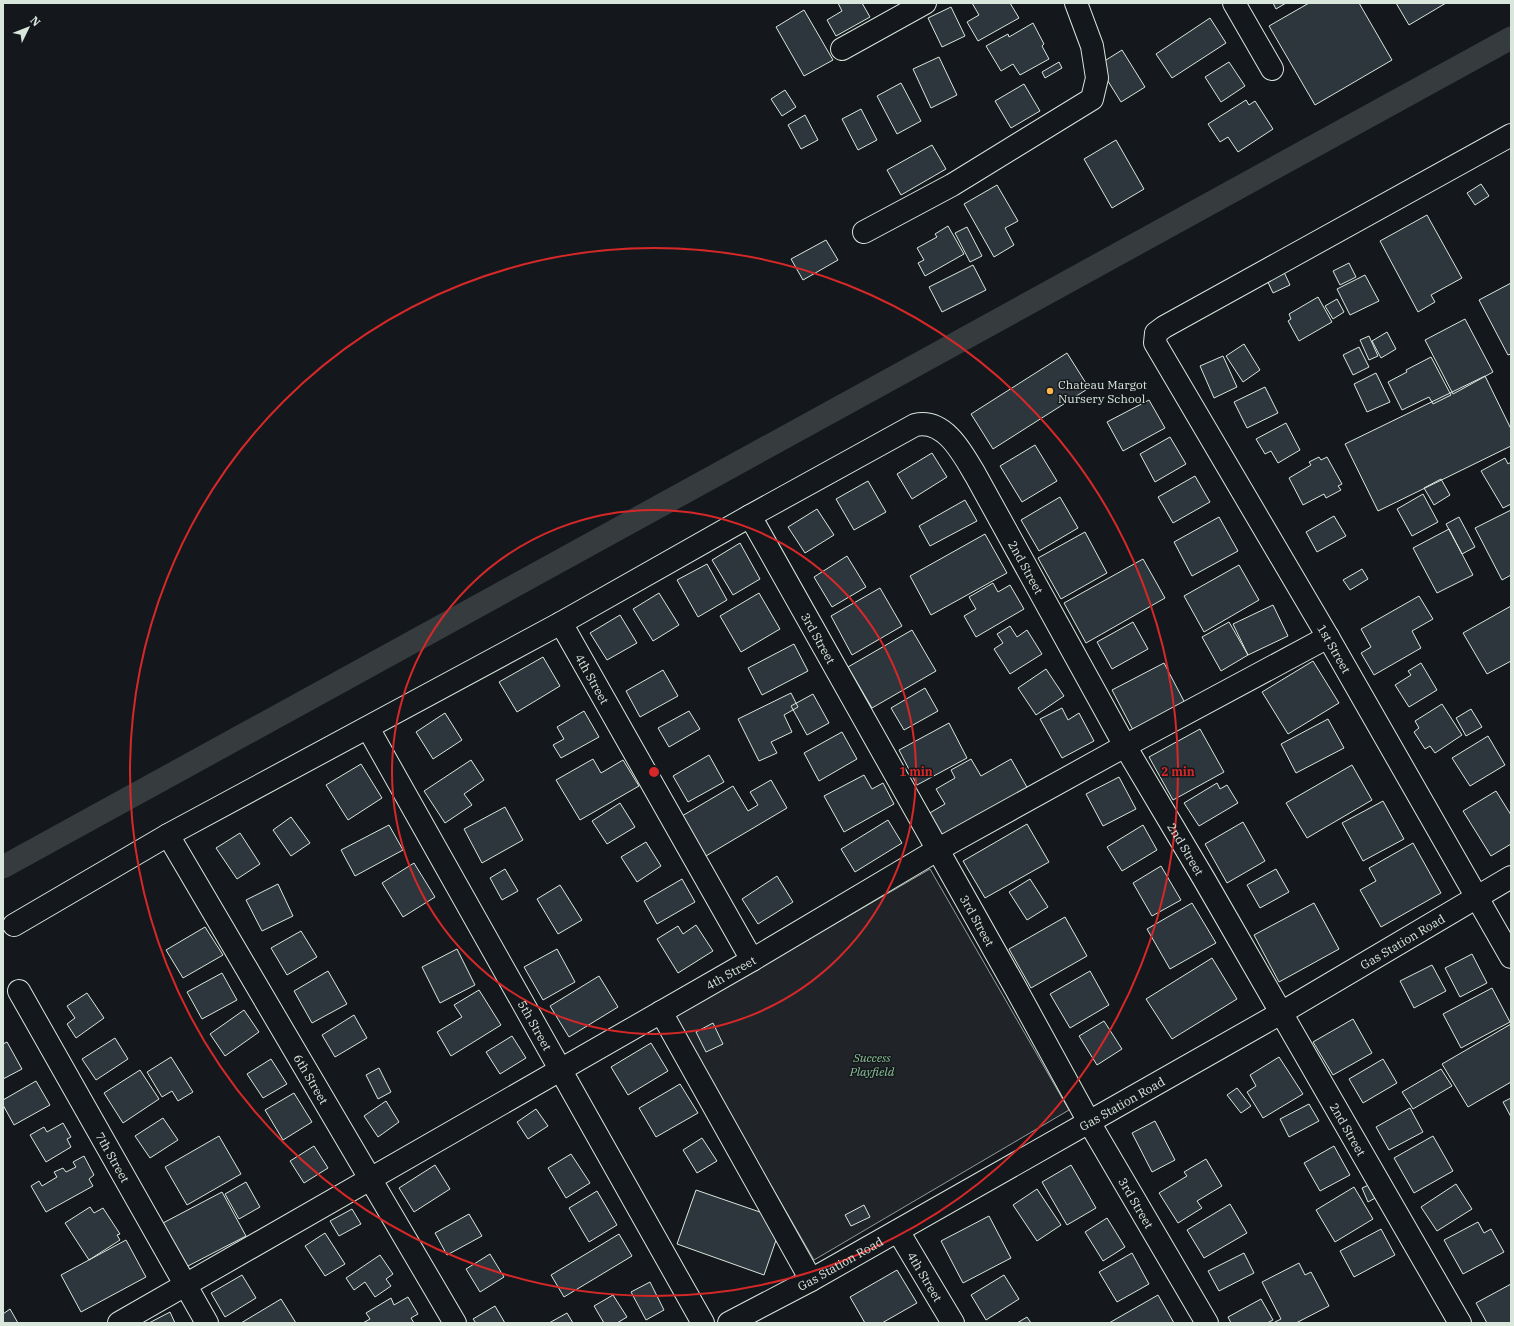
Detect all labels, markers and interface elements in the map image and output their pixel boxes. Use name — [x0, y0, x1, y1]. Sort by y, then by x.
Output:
north arrow — [8, 8, 48, 48]
text: N — [27, 13, 44, 29]
place label: Chateau Margot Nursery School — [1058, 377, 1147, 406]
marker: Chateau Margot Nursery School — [1045, 386, 1055, 396]
street label: 2nd Street — [1005, 538, 1047, 596]
street label: 3rd Street — [798, 610, 839, 666]
street label: 1st Street — [1315, 621, 1354, 676]
street label: 4th Street — [572, 651, 613, 707]
text: 1 min — [899, 764, 933, 779]
text: 2 min — [1161, 764, 1195, 779]
centre of rings — [647, 765, 661, 779]
street label: 2nd Street — [1165, 820, 1208, 878]
street label: 3rd Street — [957, 892, 998, 949]
street label: Gas Station Road — [1357, 910, 1447, 972]
street label: 4th Street — [703, 952, 758, 993]
street label: 5th Street — [515, 997, 555, 1053]
park label: Success Playfield — [849, 1050, 895, 1079]
street label: 6th Street — [291, 1051, 332, 1107]
street label: Gas Station Road — [1076, 1073, 1167, 1134]
street label: 2nd Street — [1327, 1100, 1369, 1158]
street label: 7th Street — [93, 1129, 133, 1185]
street label: 3rd Street — [1116, 1175, 1157, 1231]
street label: Gas Station Road — [795, 1233, 885, 1293]
street label: 4th Street — [905, 1249, 946, 1304]

